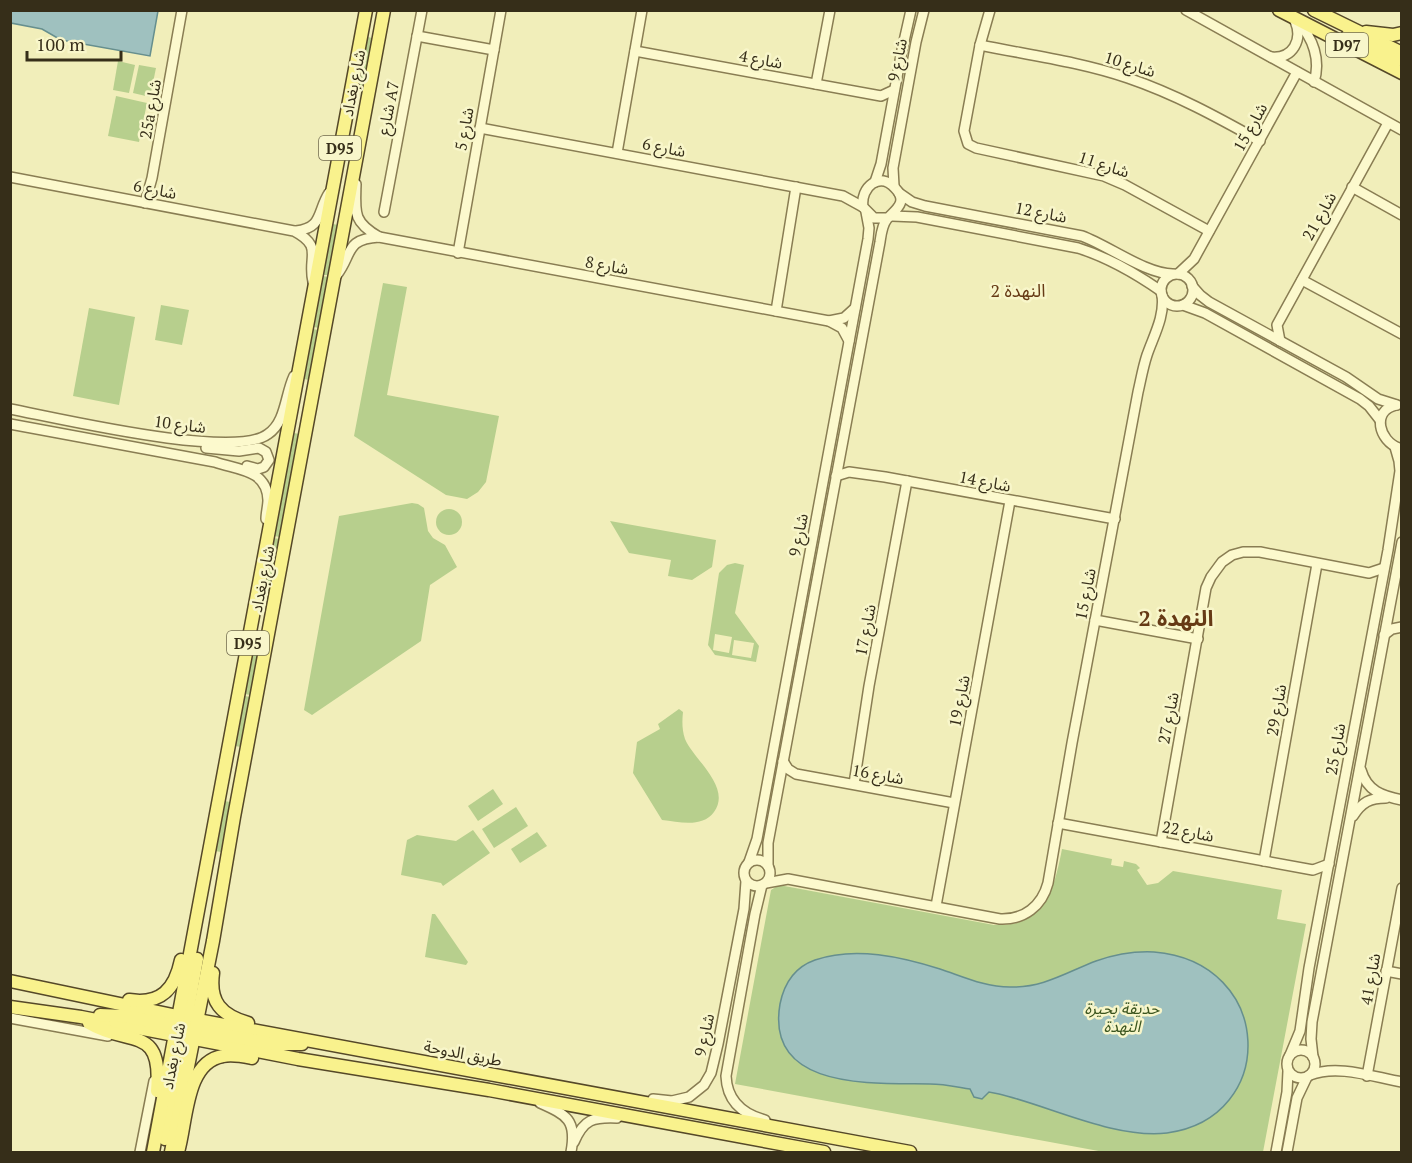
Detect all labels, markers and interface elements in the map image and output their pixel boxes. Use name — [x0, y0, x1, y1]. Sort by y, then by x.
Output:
scale bar — [27, 24, 122, 62]
text: 100 m — [36, 32, 85, 56]
road number: D97 — [1326, 33, 1368, 57]
street label: شارع 9 — [882, 36, 914, 84]
street label: شارع 4 — [737, 44, 784, 76]
street label: شارع 10 — [1101, 46, 1158, 84]
street label: شارع بغداد — [336, 48, 372, 119]
street label: 25a شارع — [134, 77, 168, 141]
street label: شارع A7 — [372, 79, 406, 137]
street label: شارع 15 — [1228, 99, 1274, 156]
street label: شارع 5 — [449, 106, 481, 153]
street label: شارع 6 — [640, 132, 688, 164]
road number: D95 — [319, 136, 361, 160]
street label: شارع 11 — [1075, 145, 1132, 184]
street label: شارع 6 — [131, 174, 179, 206]
street label: شارع 21 — [1297, 188, 1343, 245]
street label: شارع 12 — [1013, 196, 1069, 230]
street label: شارع 8 — [583, 250, 630, 282]
district label: النهدة 2 — [990, 278, 1046, 302]
street label: شارع 10 — [153, 410, 207, 440]
street label: شارع 14 — [957, 465, 1013, 499]
street label: شارع 9 — [783, 511, 815, 559]
street label: شارع بغداد — [245, 544, 281, 615]
street label: شارع 15 — [1069, 566, 1103, 622]
street label: شارع 17 — [849, 602, 883, 658]
district label: النهدة 2 — [1139, 603, 1213, 632]
road number: D95 — [227, 631, 269, 655]
street label: شارع 19 — [943, 673, 977, 729]
street label: شارع 29 — [1261, 682, 1293, 738]
street label: شارع 27 — [1152, 690, 1186, 746]
street label: شارع 25 — [1320, 721, 1352, 777]
street label: شارع 16 — [850, 759, 906, 791]
street label: شارع 22 — [1160, 815, 1216, 849]
street label: شارع 41 — [1355, 951, 1387, 1007]
park label: حديقة بحيرة النهدة — [1085, 997, 1160, 1037]
street label: شارع 9 — [689, 1011, 721, 1059]
street label: شارع بغداد — [156, 1021, 192, 1092]
street label: طريق الدوحة — [422, 1035, 504, 1071]

